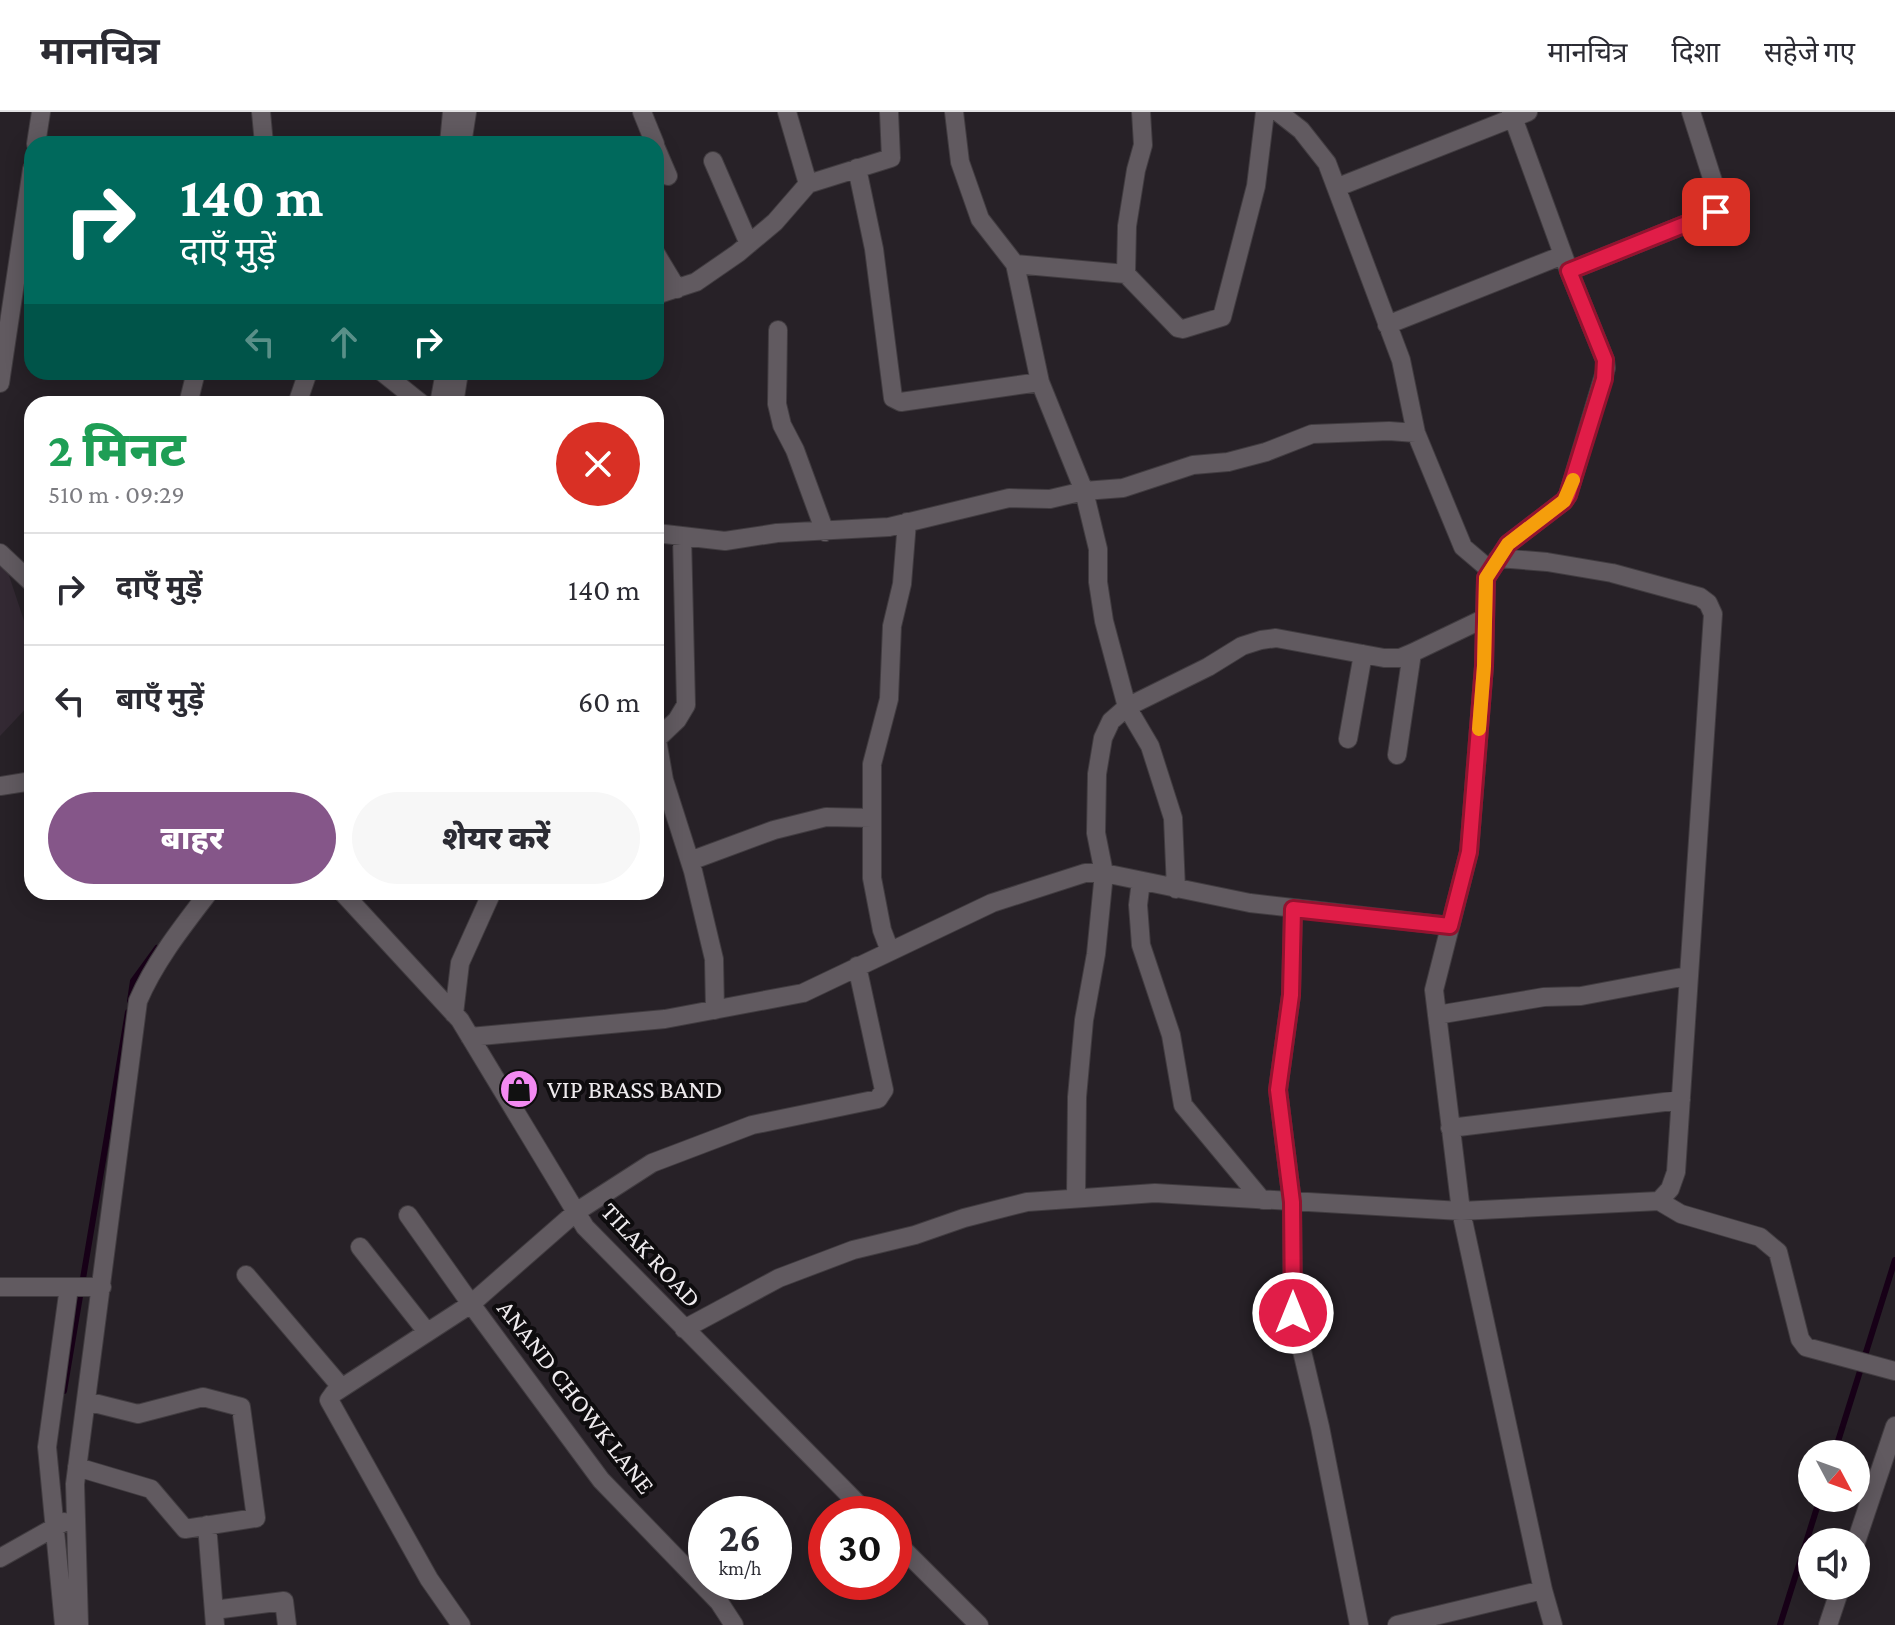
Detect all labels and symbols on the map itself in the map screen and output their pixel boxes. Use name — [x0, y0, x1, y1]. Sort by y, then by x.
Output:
pin — [1682, 178, 1750, 246]
shop icon: VIP BRASS BAND — [498, 1068, 540, 1110]
place label: VIP BRASS BAND — [547, 1075, 723, 1104]
street label: TILAK ROAD — [595, 1196, 707, 1314]
position arrow — [1251, 1271, 1335, 1355]
street label: ANAND CHOWK LANE — [491, 1294, 661, 1500]
north arrow — [1798, 1440, 1870, 1512]
speed limit sign: 30 — [808, 1496, 912, 1600]

